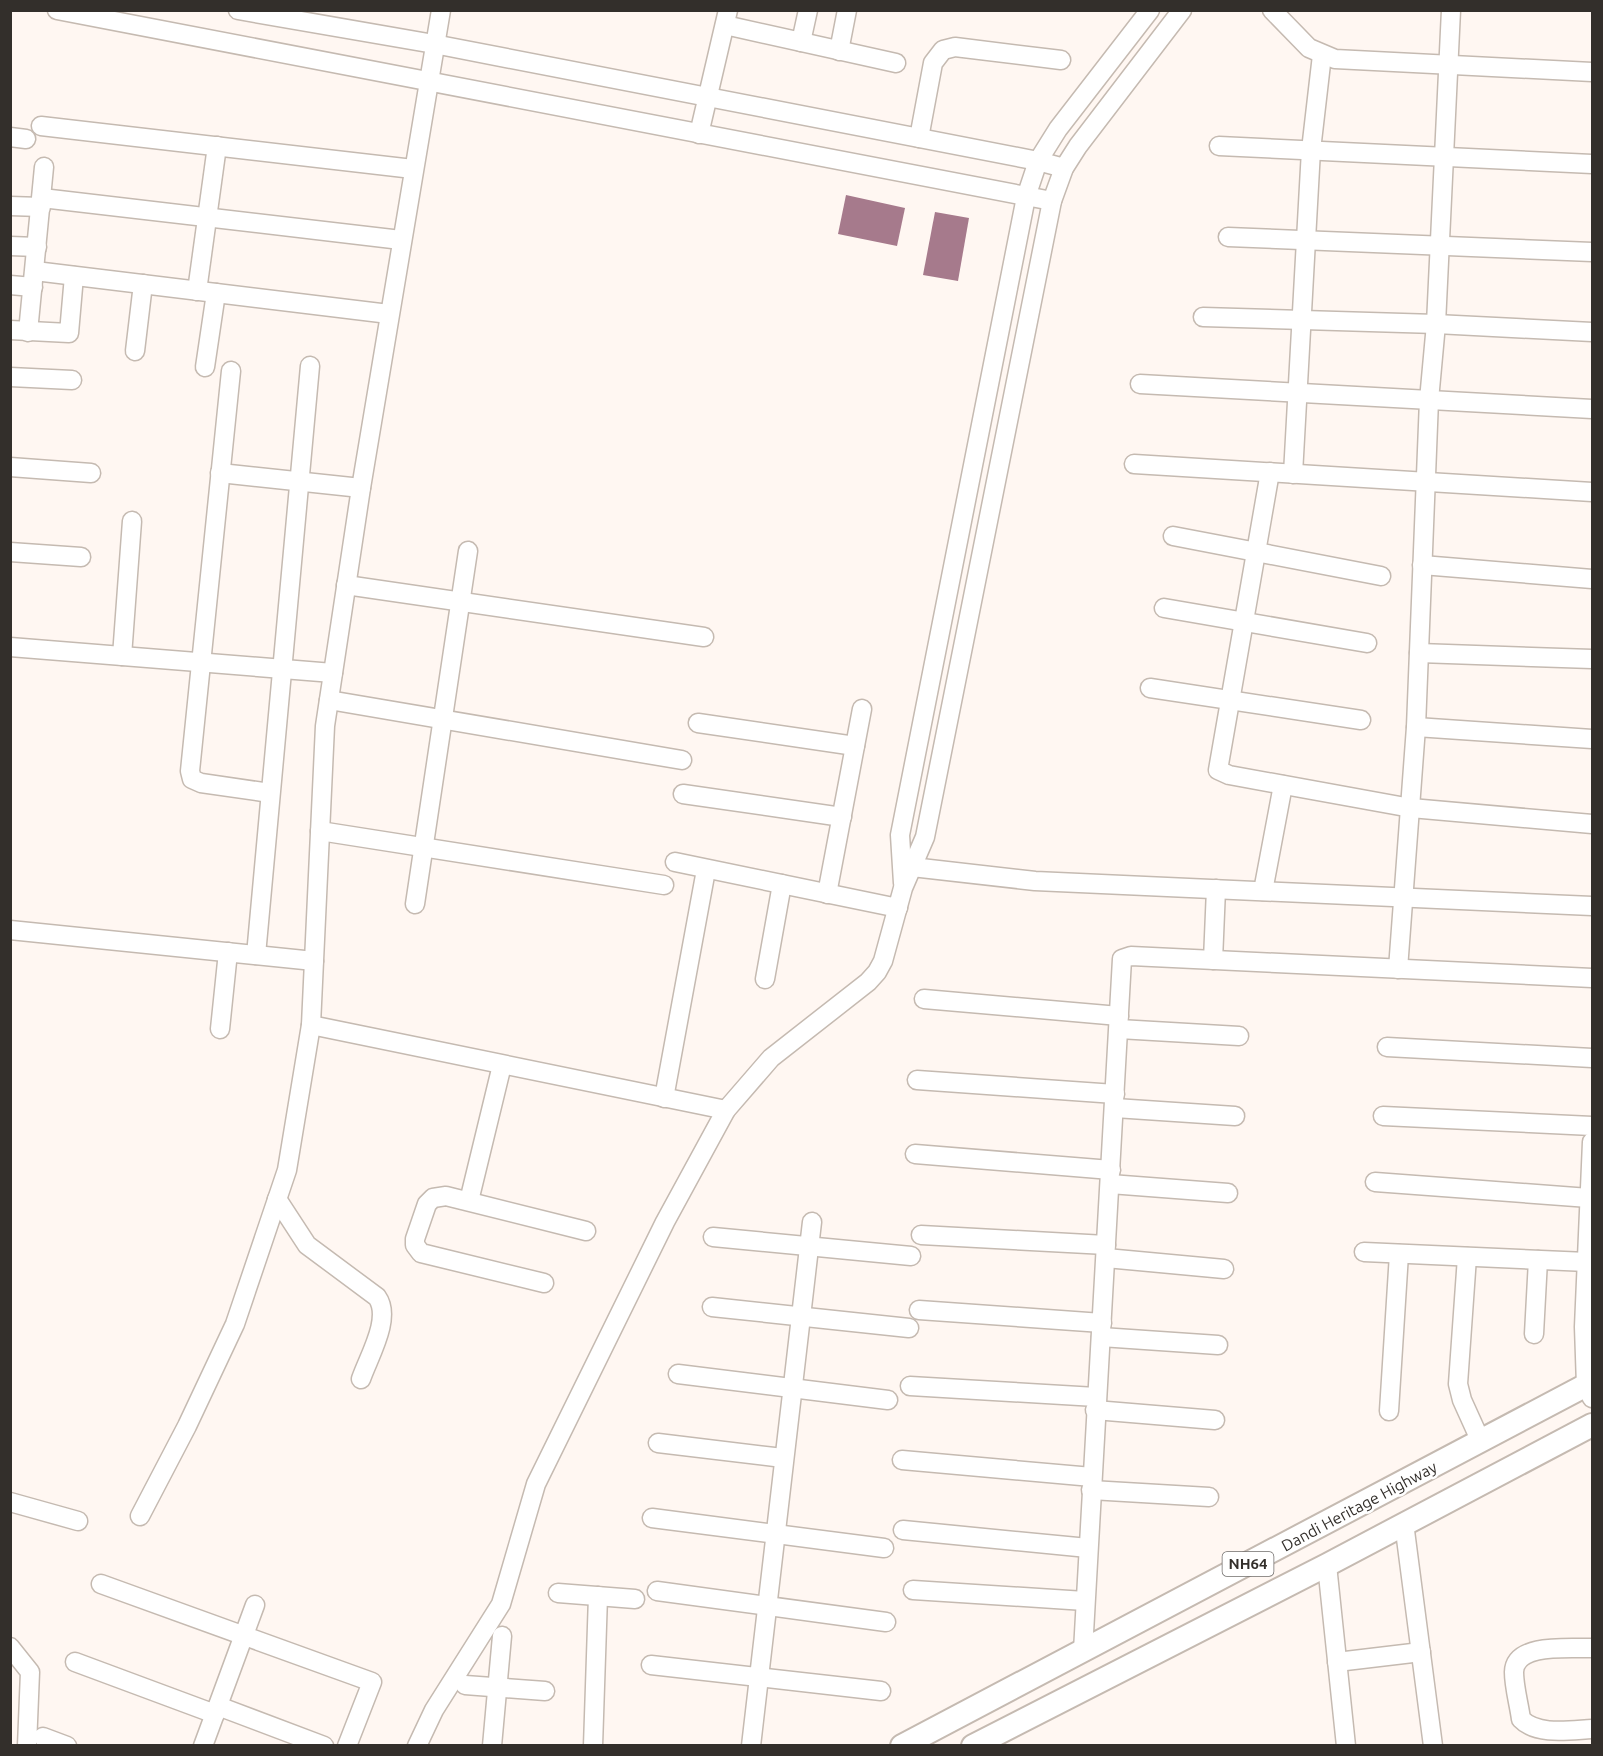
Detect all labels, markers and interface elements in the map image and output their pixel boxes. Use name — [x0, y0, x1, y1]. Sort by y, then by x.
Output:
street label: Dandi Heritage Highway — [1278, 1457, 1440, 1555]
road number: NH64 — [1222, 1552, 1274, 1576]

